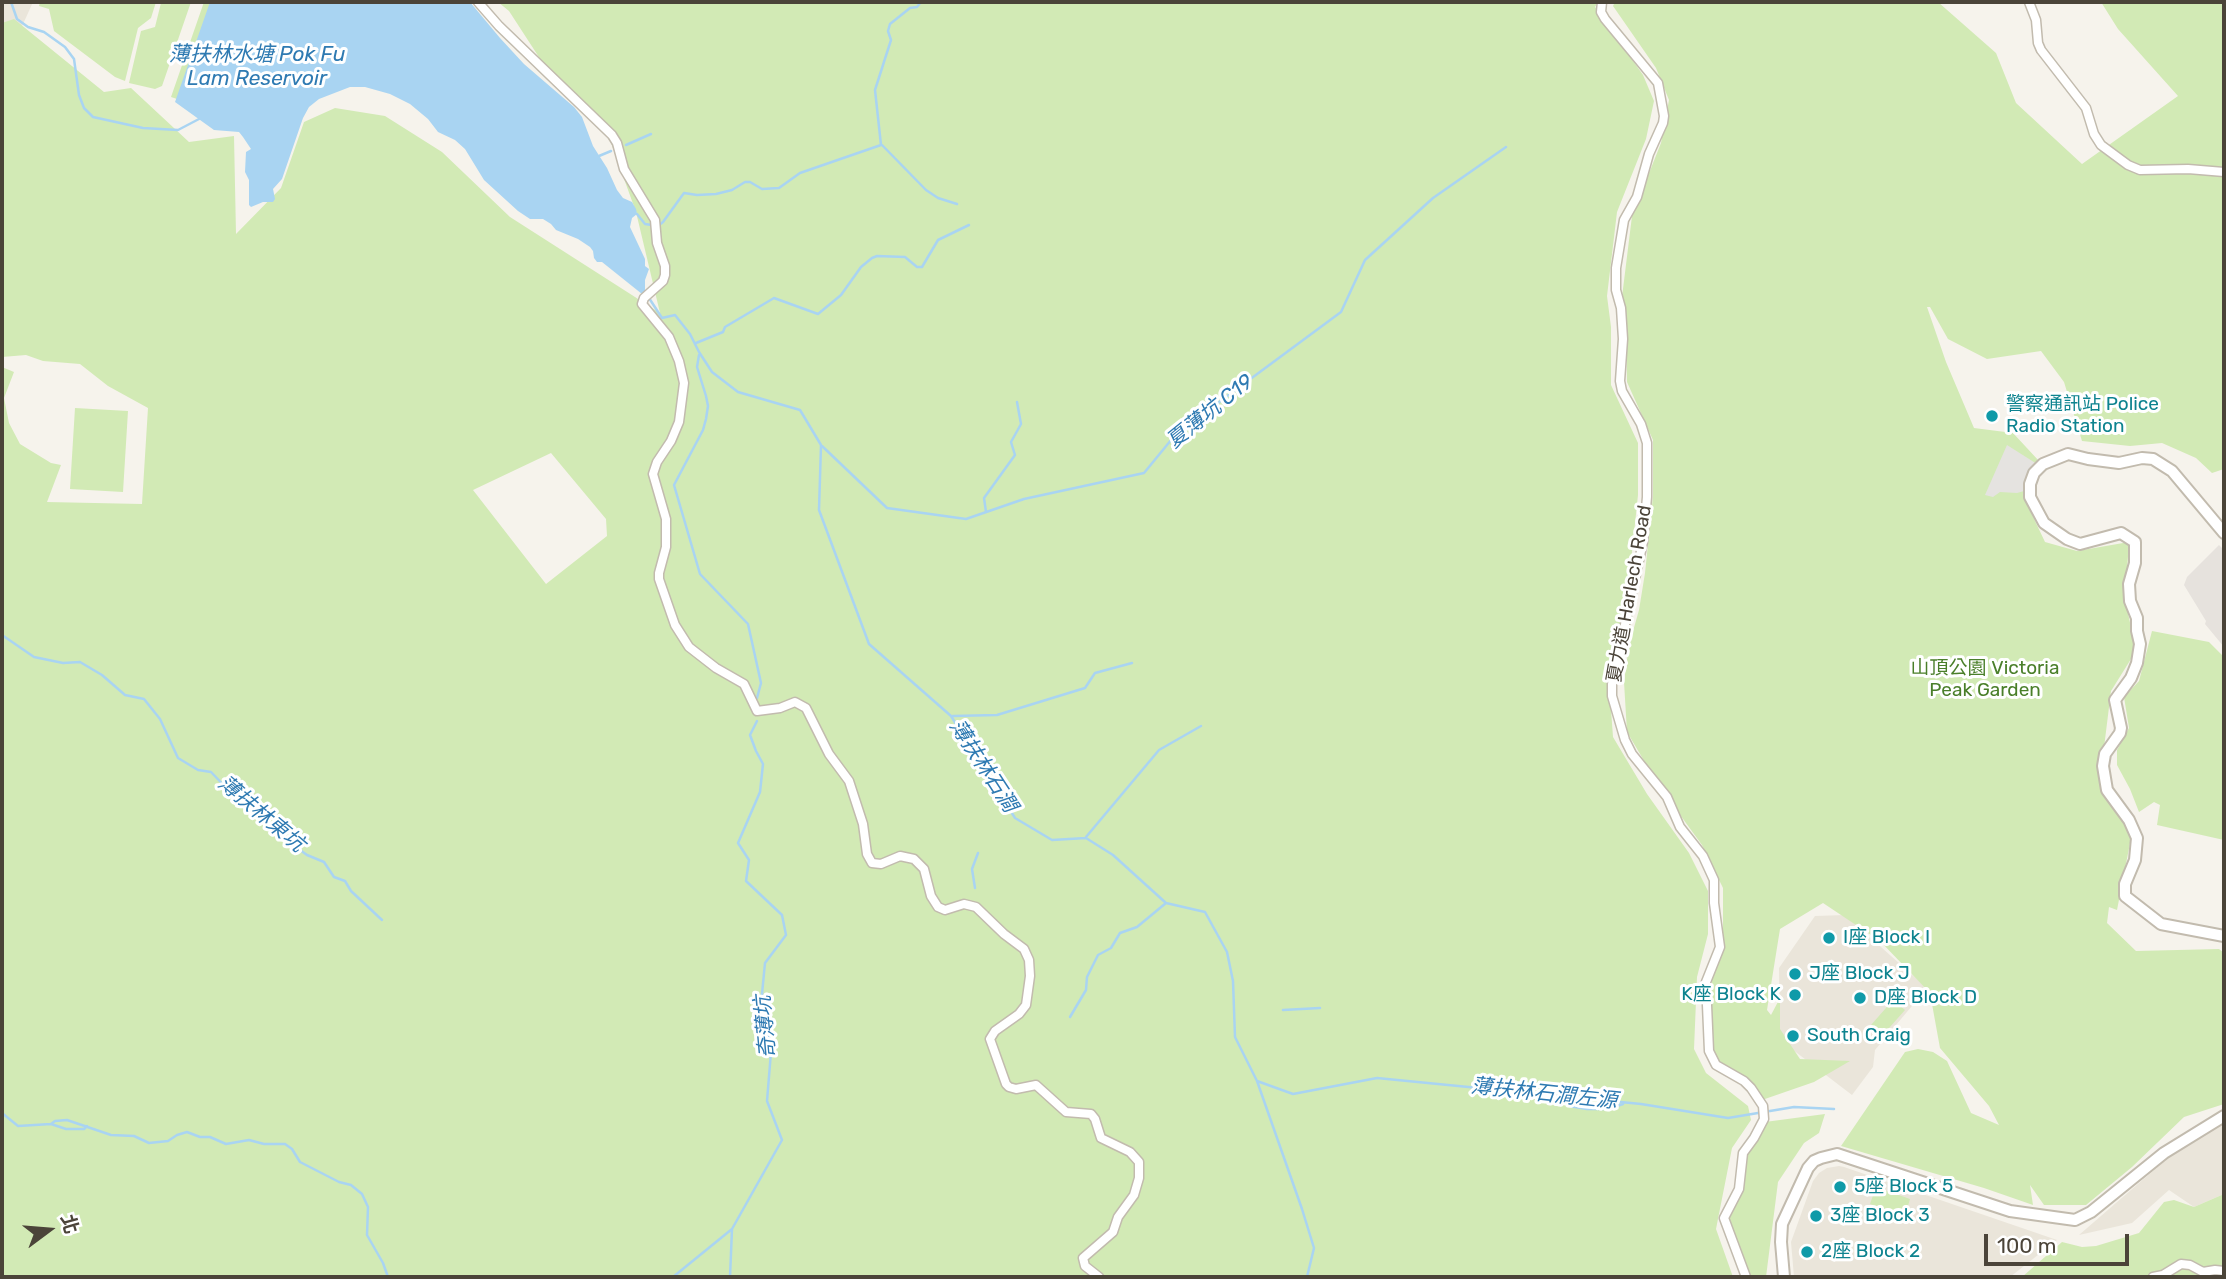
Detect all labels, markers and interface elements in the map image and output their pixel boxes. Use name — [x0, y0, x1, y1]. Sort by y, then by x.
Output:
water label: 薄扶林水塘 Pok Fu Lam Reservoir — [169, 42, 345, 92]
water label: 夏薄坑 C19 — [1162, 370, 1258, 454]
place label: 警察通訊站 Police Radio Station — [2006, 394, 2159, 438]
marker: 警察通訊站 Police Radio Station — [1984, 408, 2000, 424]
street label: 夏力道 Harlech Road — [1603, 503, 1657, 685]
park label: 山頂公園 Victoria Peak Garden — [1911, 658, 2059, 702]
water label: 薄扶林石澗 — [944, 715, 1022, 817]
water label: 薄扶林東坑 — [213, 771, 309, 857]
place label: I座 Block I — [1843, 927, 1930, 949]
marker: I座 Block I — [1821, 930, 1837, 946]
place label: J座 Block J — [1809, 963, 1910, 985]
marker: J座 Block J — [1787, 966, 1803, 982]
place label: K座 Block K — [1681, 984, 1781, 1006]
marker: K座 Block K — [1787, 987, 1803, 1003]
place label: D座 Block D — [1874, 987, 1977, 1009]
marker: D座 Block D — [1852, 990, 1868, 1006]
water label: 奇薄坑 — [751, 995, 781, 1059]
place label: South Craig — [1807, 1025, 1911, 1047]
marker: South Craig — [1785, 1028, 1801, 1044]
water label: 薄扶林石澗左源 — [1470, 1074, 1618, 1114]
place label: 5座 Block 5 — [1854, 1176, 1953, 1198]
marker: 5座 Block 5 — [1832, 1179, 1848, 1195]
north arrow — [14, 1195, 84, 1265]
place label: 3座 Block 3 — [1830, 1205, 1930, 1227]
marker: 3座 Block 3 — [1808, 1208, 1824, 1224]
text: 北 — [56, 1212, 83, 1236]
scale bar — [1988, 1220, 2133, 1264]
text: 100 m — [1997, 1233, 2056, 1258]
place label: 2座 Block 2 — [1821, 1241, 1920, 1263]
marker: 2座 Block 2 — [1799, 1244, 1815, 1260]

